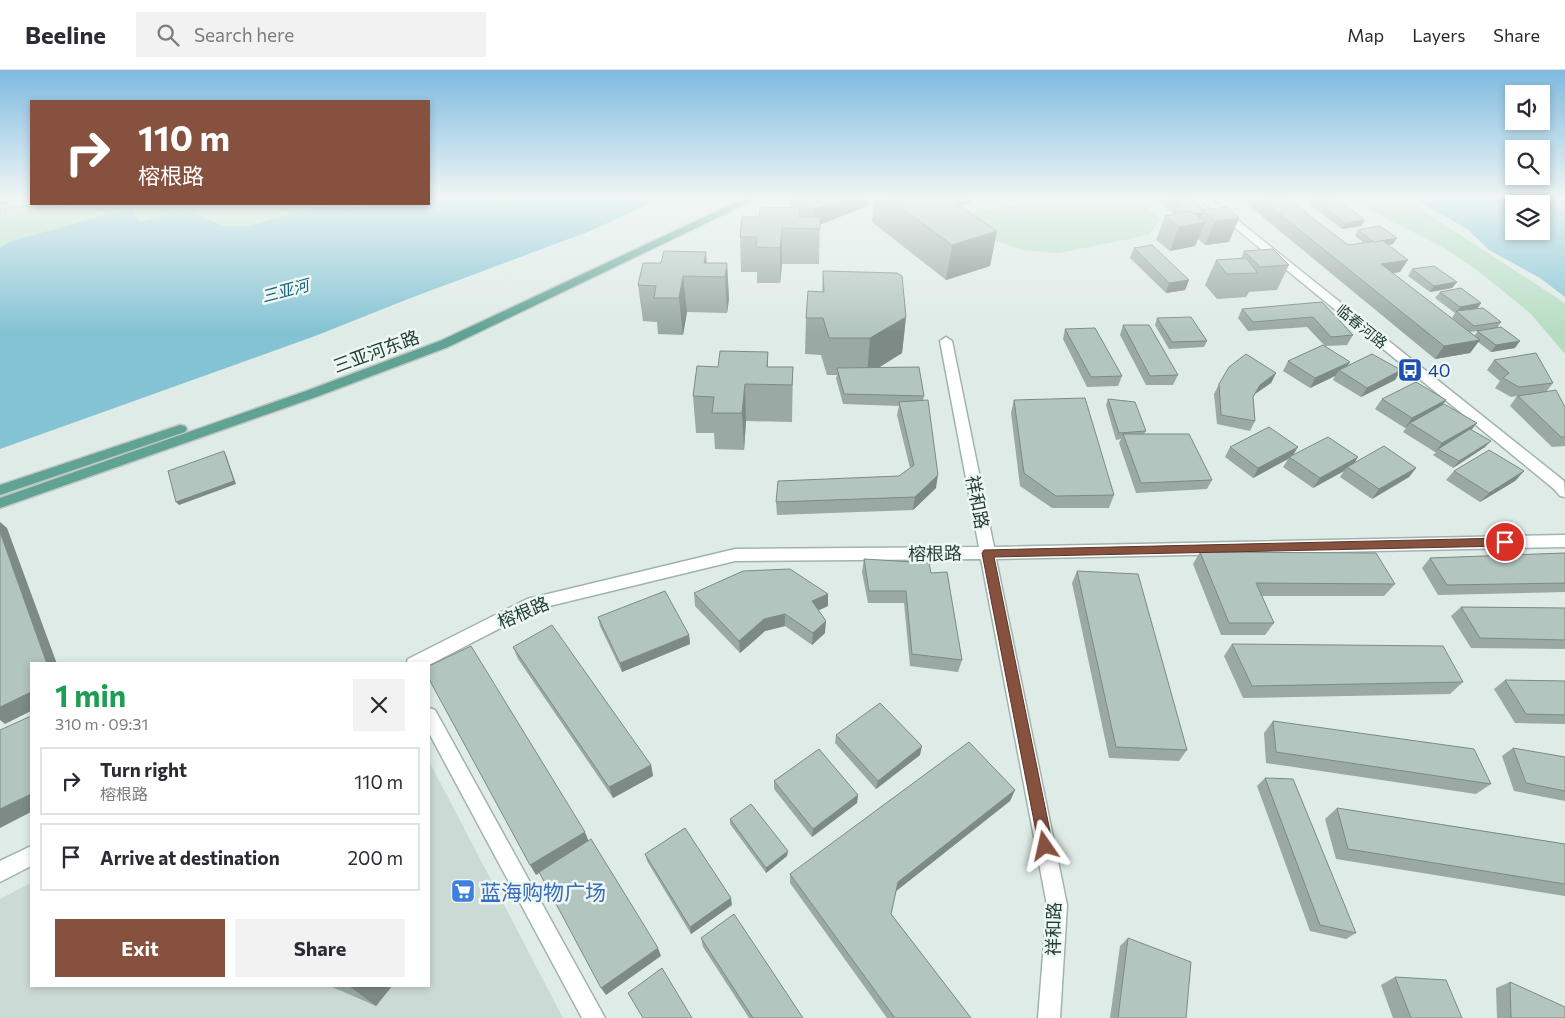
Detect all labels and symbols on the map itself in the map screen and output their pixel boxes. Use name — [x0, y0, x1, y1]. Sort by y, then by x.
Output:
water label: 三亚河 — [259, 274, 314, 305]
street label: 临春河路 — [1333, 300, 1391, 352]
street label: 三亚河东路 — [330, 325, 422, 377]
bus stop icon: 40 — [1397, 357, 1423, 383]
place label: 40 — [1428, 359, 1451, 381]
street label: 祥和路 — [962, 473, 994, 531]
pin — [1484, 521, 1526, 563]
street label: 榕根路 — [908, 542, 962, 564]
street label: 榕根路 — [494, 591, 552, 633]
position arrow — [1018, 819, 1070, 871]
supermarket icon: 蓝海购物广场 — [450, 878, 476, 904]
place label: 蓝海购物广场 — [480, 879, 606, 904]
street label: 祥和路 — [1042, 902, 1064, 956]

